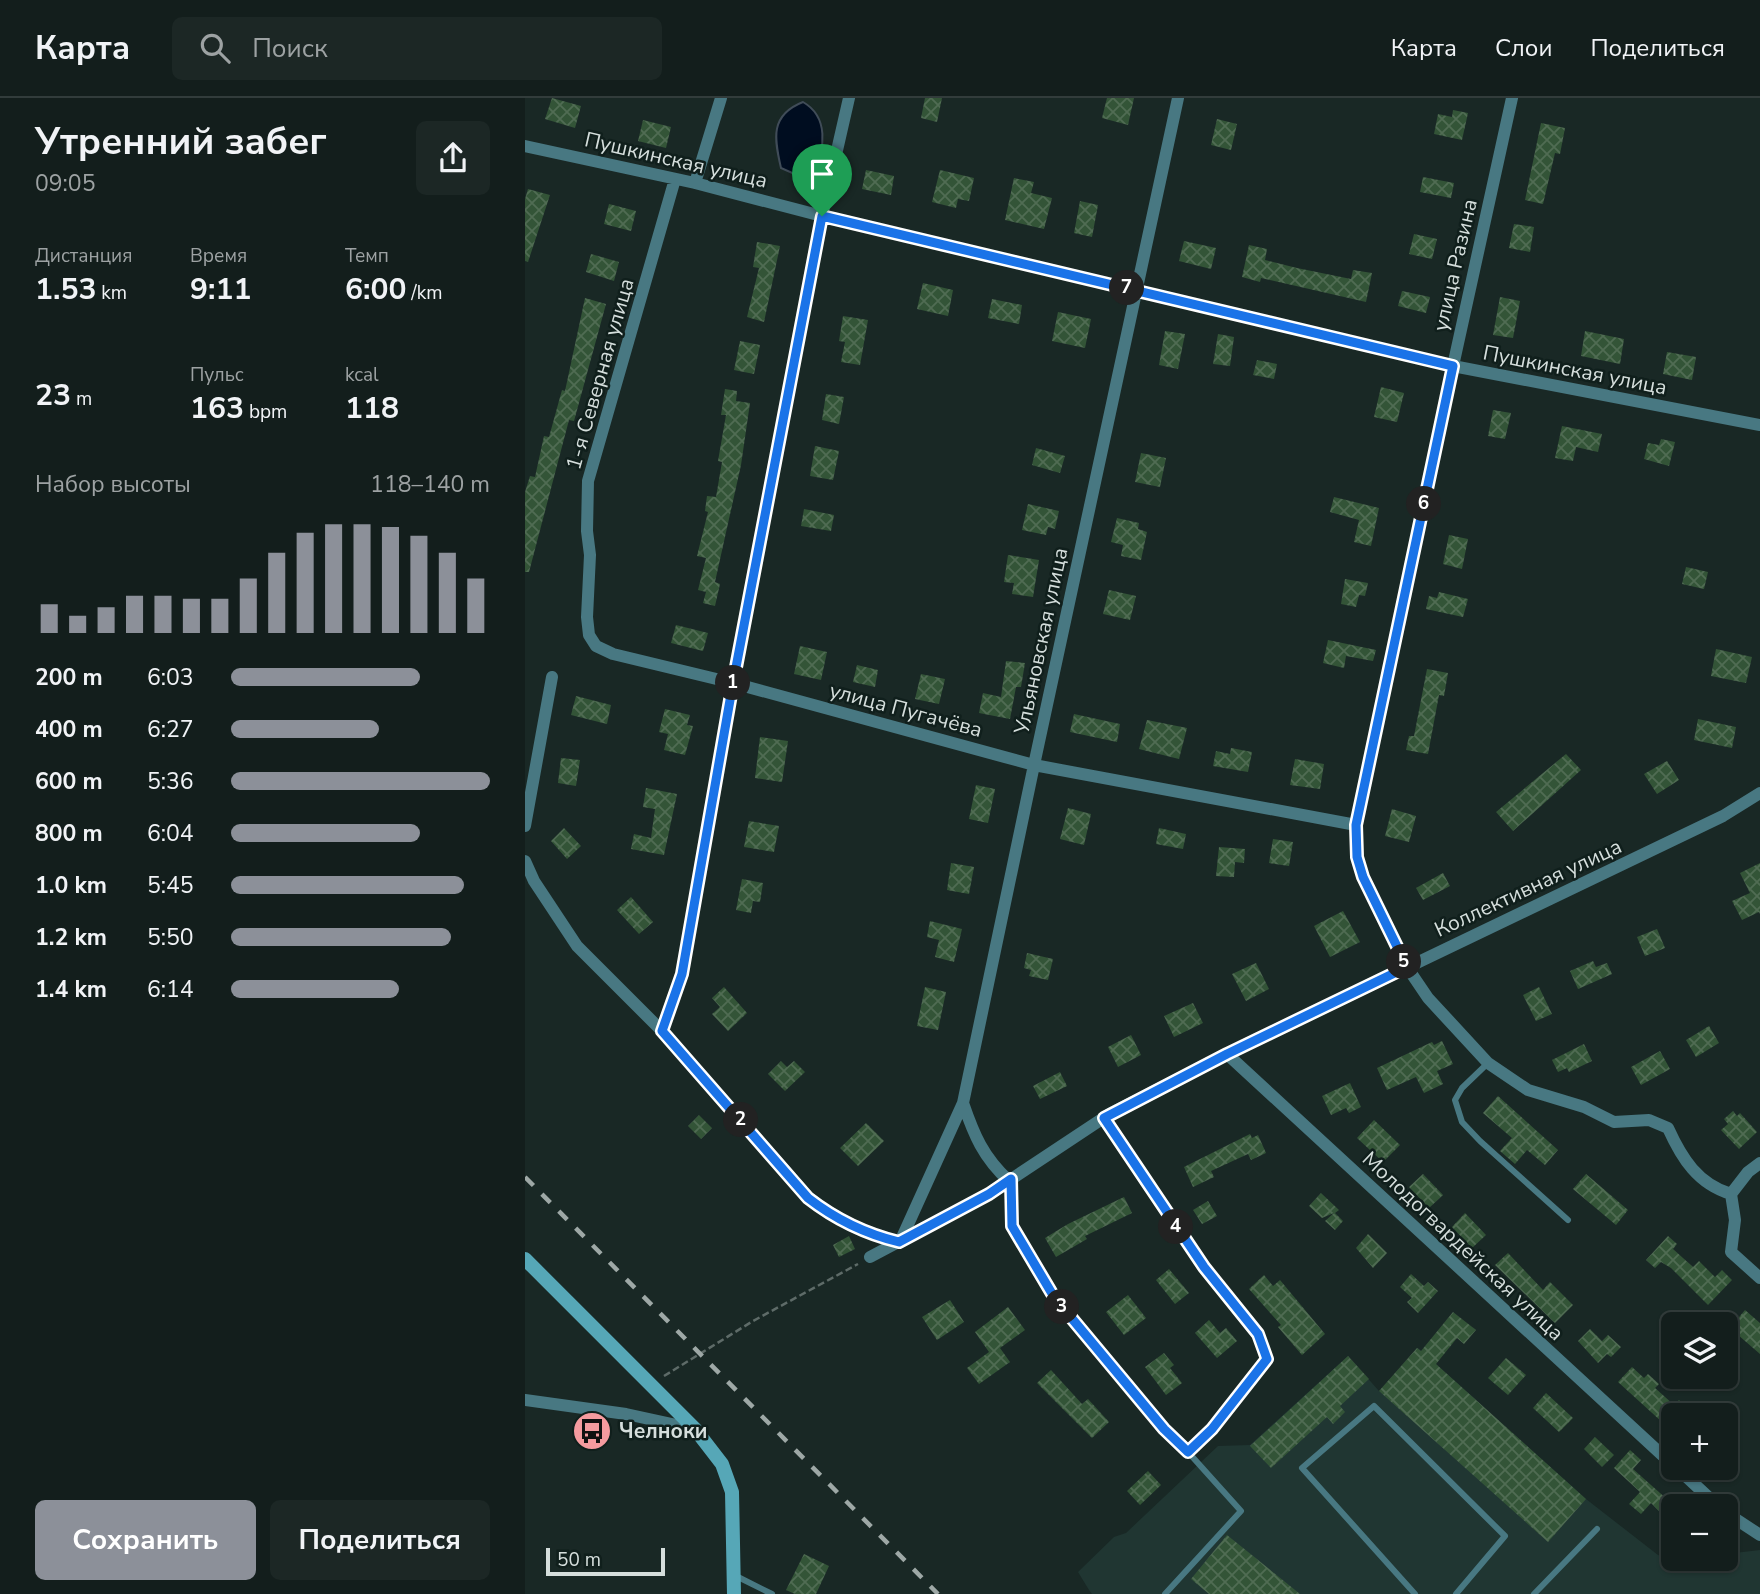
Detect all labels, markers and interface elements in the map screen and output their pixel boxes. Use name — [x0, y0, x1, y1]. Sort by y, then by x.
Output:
search box — [172, 17, 662, 80]
text: Карта — [35, 26, 130, 71]
icon: search — [196, 29, 234, 67]
text: Поиск — [252, 31, 328, 66]
text: Карта — [1391, 32, 1457, 64]
text: Слои — [1495, 32, 1552, 64]
text: Поделиться — [1590, 32, 1725, 64]
text: Утренний забег — [35, 116, 327, 167]
button: share — [416, 121, 490, 195]
street label: Пушкинская улица — [582, 125, 770, 195]
pin — [792, 144, 852, 216]
icon: arrive — [803, 155, 841, 193]
text: 09:05 — [35, 168, 95, 199]
street label: улица Разина — [1426, 196, 1484, 334]
text: Дистанция — [35, 243, 132, 269]
text: Время — [190, 243, 247, 269]
text: Темп — [345, 243, 389, 269]
text: 1.53 — [35, 269, 96, 310]
text: 9:11 — [190, 269, 251, 310]
text: 6:00 — [345, 269, 406, 310]
pin: 7 — [1109, 270, 1145, 306]
text: 7 — [1121, 274, 1132, 300]
street label: 1-я Северная улица — [559, 275, 641, 473]
text: km — [96, 280, 127, 306]
text: /km — [406, 280, 442, 306]
street label: Пушкинская улица — [1481, 338, 1669, 402]
text: Пульс — [190, 362, 244, 388]
text: kcal — [345, 362, 379, 388]
text: 23 — [35, 375, 71, 416]
text: m — [71, 386, 92, 412]
text: 163 — [190, 388, 244, 429]
text: 118 — [345, 388, 399, 429]
text: bpm — [244, 399, 287, 425]
text: Набор высоты — [35, 469, 191, 500]
text: 118–140 m — [370, 469, 490, 500]
pin: 6 — [1406, 486, 1441, 522]
text: 6 — [1418, 490, 1429, 516]
street label: Ульяновская улица — [1007, 545, 1074, 738]
text: 200 m — [35, 662, 103, 693]
text: 6:03 — [147, 662, 194, 693]
pin: 1 — [715, 666, 751, 700]
text: 1 — [727, 669, 738, 695]
street label: улица Пугачёва — [827, 676, 985, 744]
text: 400 m — [35, 714, 103, 745]
text: 6:27 — [147, 714, 194, 745]
text: 600 m — [35, 766, 103, 797]
text: 5:36 — [147, 766, 194, 797]
text: 800 m — [35, 818, 103, 849]
text: 6:04 — [147, 818, 194, 849]
street label: Коллективная улица — [1430, 832, 1626, 944]
text: 1.0 km — [35, 870, 107, 901]
text: 5:45 — [147, 870, 194, 901]
text: 1.2 km — [35, 922, 107, 953]
text: 5:50 — [147, 922, 194, 953]
pin: 5 — [1387, 944, 1421, 980]
text: 5 — [1398, 948, 1409, 974]
text: 1.4 km — [35, 974, 107, 1005]
text: 6:14 — [147, 974, 194, 1005]
pin: 2 — [723, 1102, 759, 1138]
text: 2 — [735, 1106, 746, 1132]
street label: Молодогвардейская улица — [1356, 1145, 1570, 1347]
pin: 4 — [1159, 1210, 1193, 1244]
text: 4 — [1170, 1213, 1181, 1239]
pin: 3 — [1045, 1290, 1079, 1324]
text: 3 — [1056, 1293, 1067, 1319]
map controls — [1661, 1312, 1738, 1571]
button: layers — [1661, 1312, 1738, 1389]
button: + — [1661, 1403, 1738, 1480]
bus stop icon: Челноки — [571, 1410, 613, 1452]
place label: Челноки — [619, 1417, 707, 1445]
button: − — [1661, 1494, 1738, 1571]
button: Сохранить — [35, 1500, 256, 1580]
button: Поделиться — [270, 1500, 490, 1580]
scale bar — [546, 1545, 665, 1577]
text: 50 m — [557, 1547, 601, 1573]

